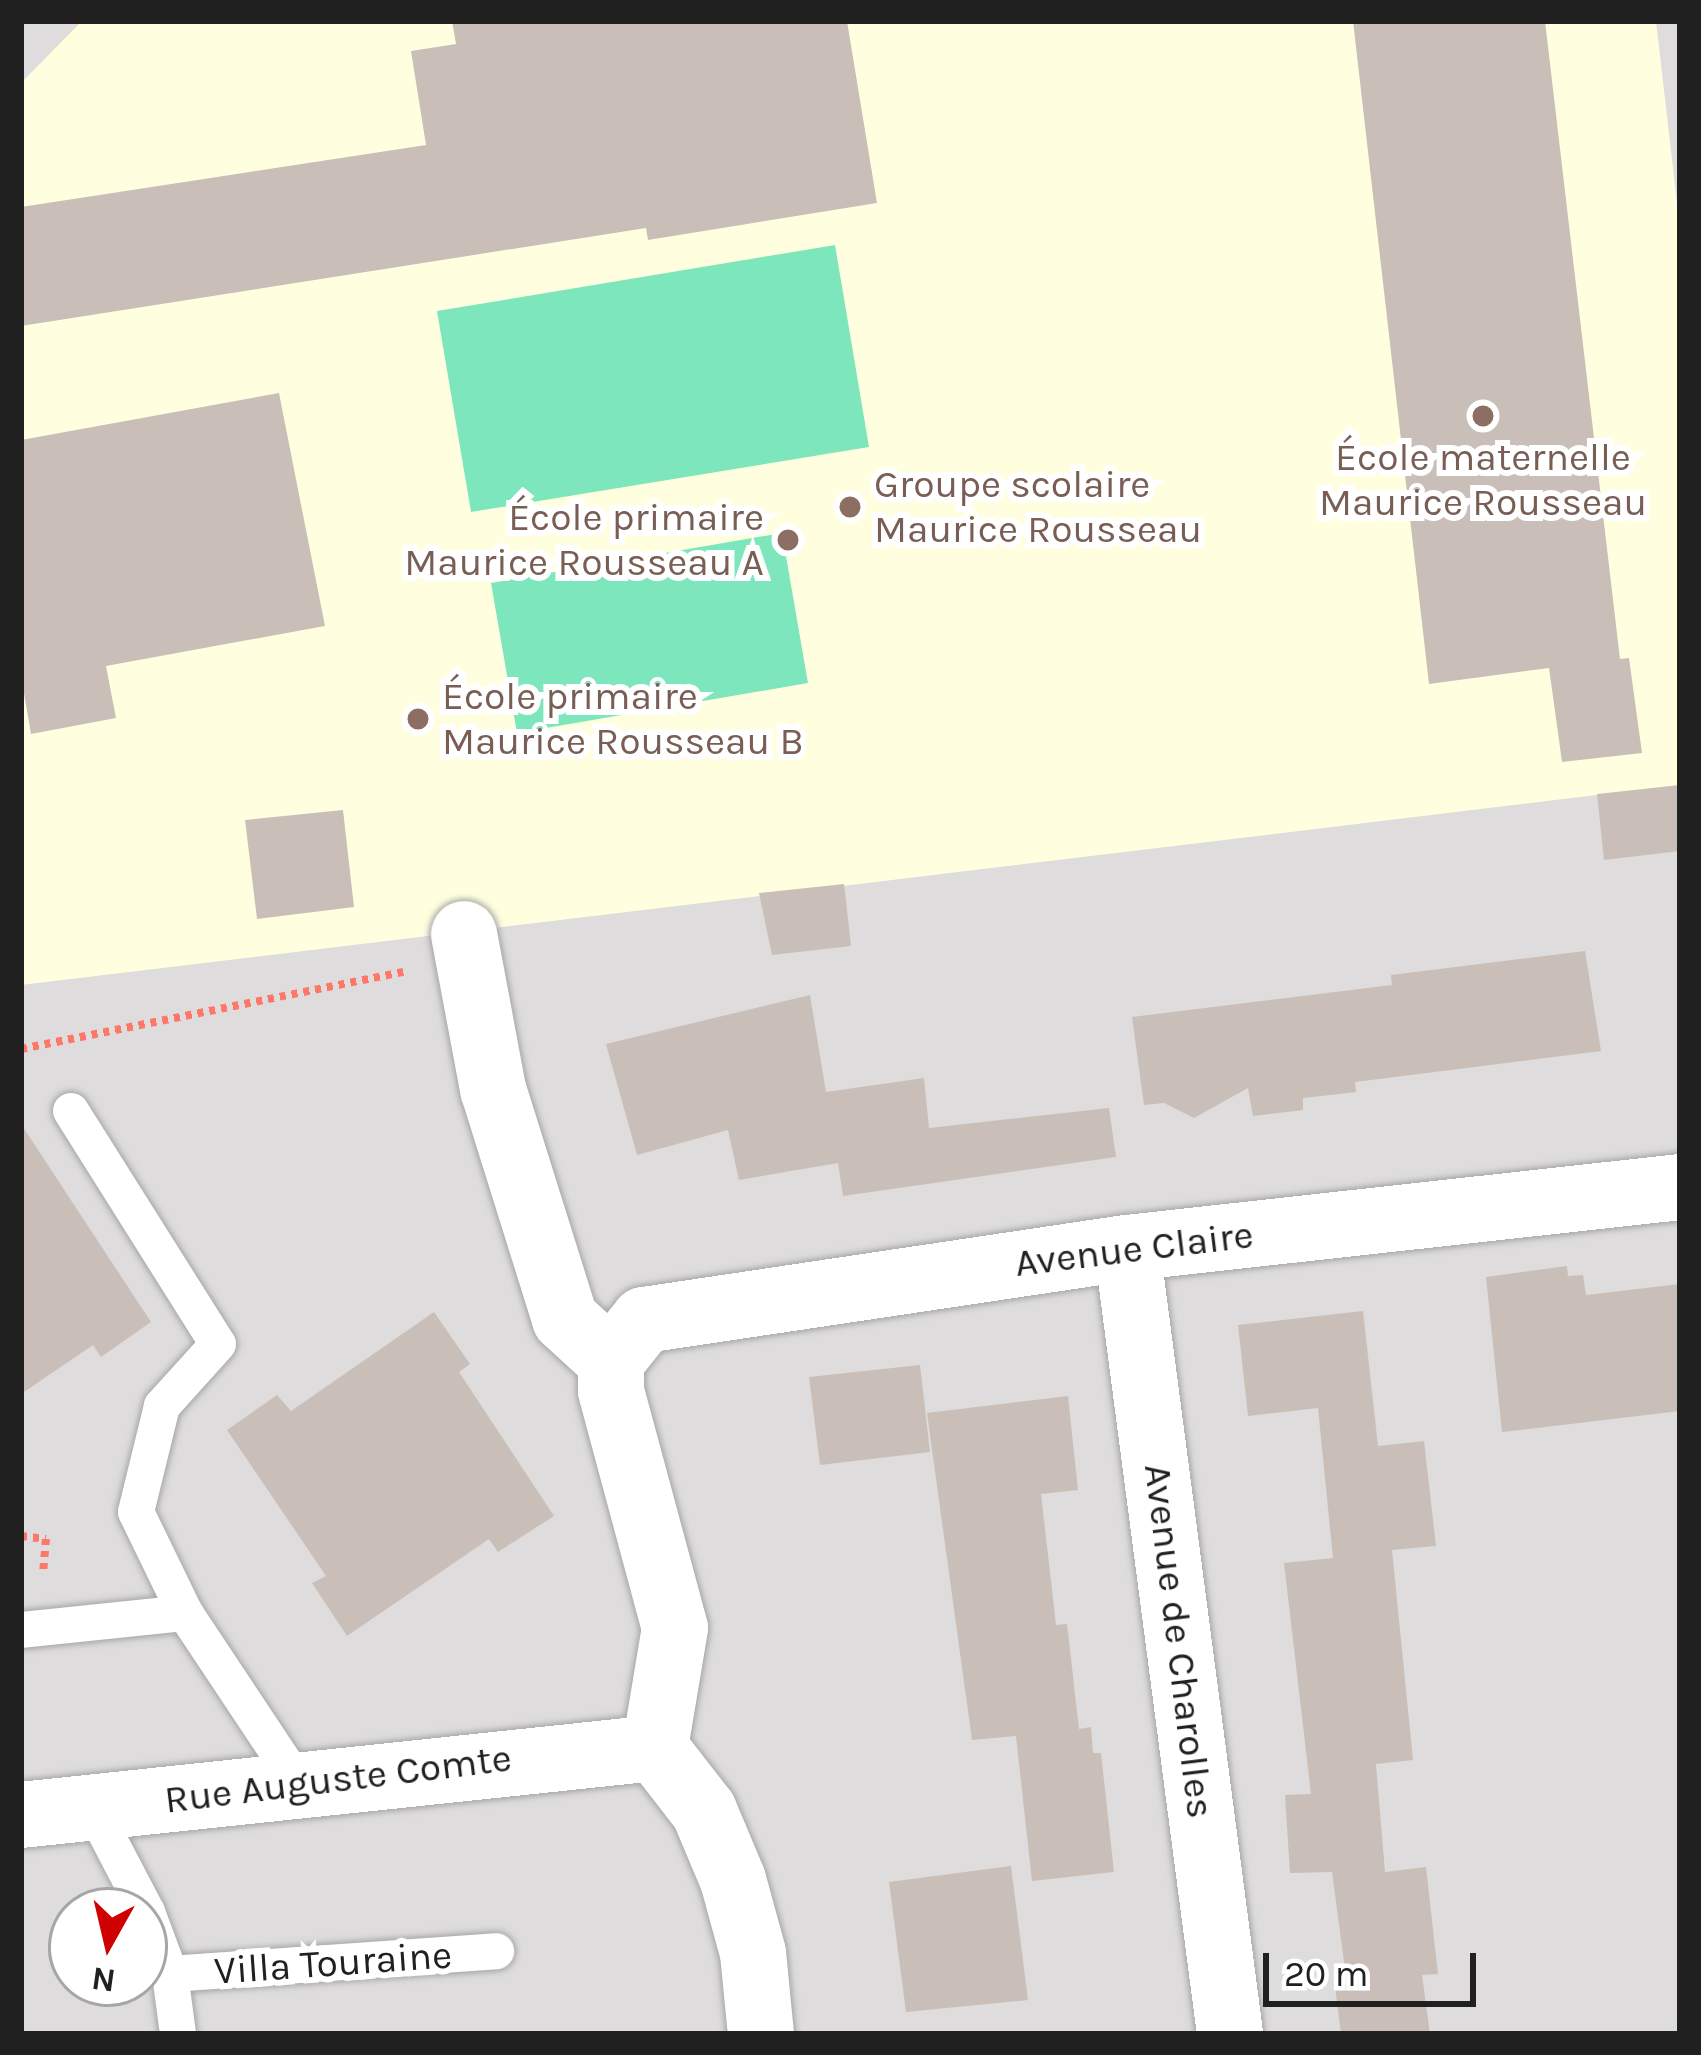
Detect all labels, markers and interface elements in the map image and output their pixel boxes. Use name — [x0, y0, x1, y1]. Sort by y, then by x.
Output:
marker: École maternelle Maurice Rousseau — [1470, 403, 1496, 429]
place label: École maternelle Maurice Rousseau — [1319, 435, 1647, 526]
place label: Groupe scolaire Maurice Rousseau — [874, 462, 1202, 553]
marker: Groupe scolaire Maurice Rousseau — [837, 494, 863, 520]
place label: École primaire Maurice Rousseau A — [404, 495, 764, 586]
marker: École primaire Maurice Rousseau A — [775, 527, 801, 553]
place label: École primaire Maurice Rousseau B — [442, 674, 804, 765]
marker: École primaire Maurice Rousseau B — [405, 706, 431, 732]
street label: Avenue Claire — [1012, 1211, 1256, 1287]
street label: Avenue de Charolles — [1134, 1461, 1224, 1821]
street label: Rue Auguste Comte — [162, 1734, 514, 1824]
north arrow — [48, 1887, 168, 2007]
scale bar — [1269, 1929, 1482, 2003]
street label: Villa Touraine — [213, 1931, 453, 1995]
text: 20 m — [1284, 1953, 1368, 1995]
text: N — [89, 1959, 118, 2000]

